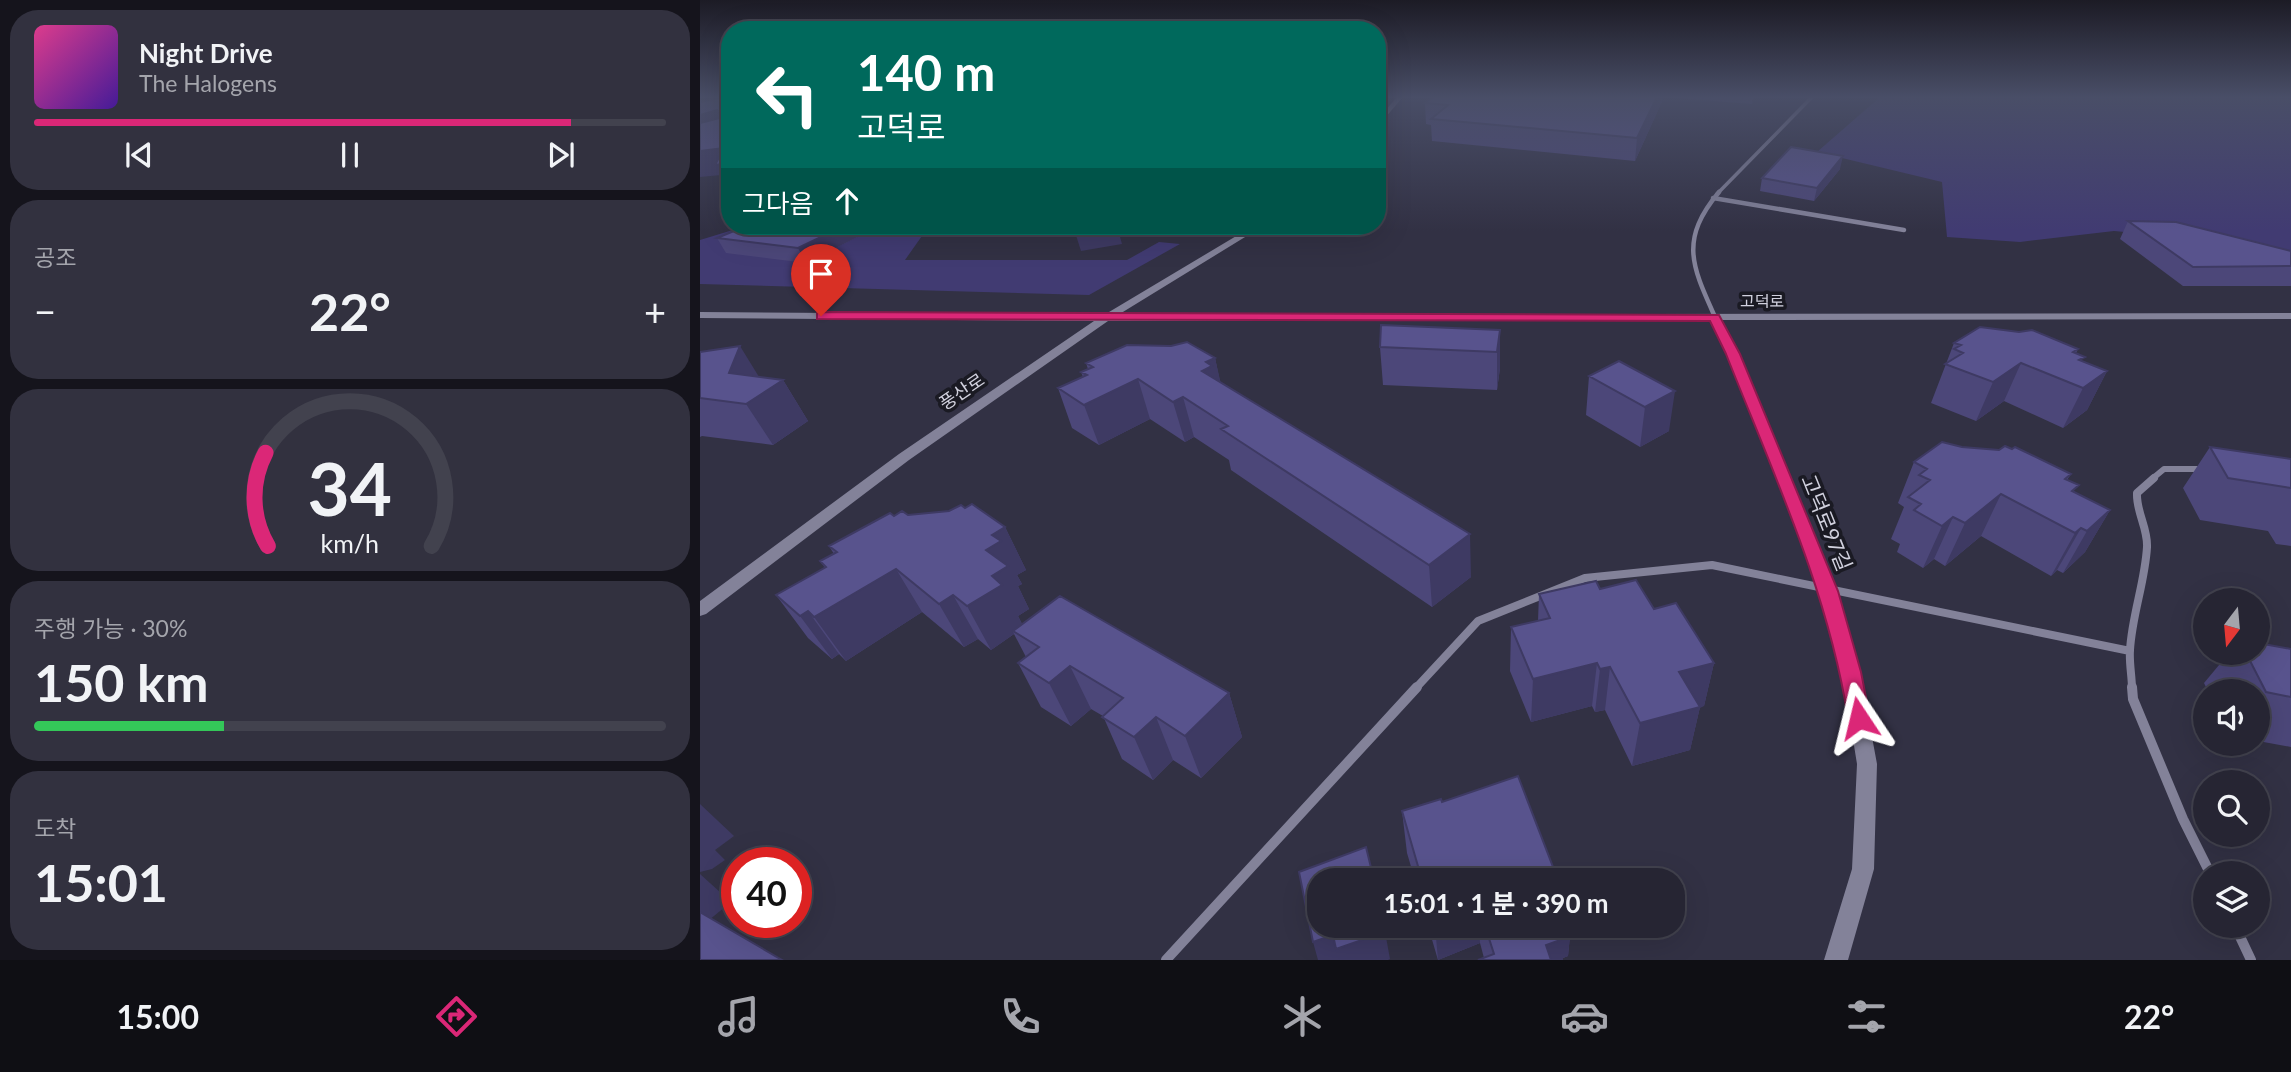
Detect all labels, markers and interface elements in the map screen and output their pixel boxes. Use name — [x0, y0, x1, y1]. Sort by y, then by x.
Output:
text: Night Drive — [139, 37, 273, 69]
text: 140 m — [857, 43, 995, 101]
icon: left — [742, 49, 833, 140]
text: The Halogens — [139, 69, 277, 97]
text: 고덕로 — [857, 107, 945, 146]
icon: previous — [120, 136, 158, 174]
icon: pause — [331, 136, 369, 174]
icon: next — [542, 136, 580, 174]
icon: ahead — [828, 182, 866, 220]
text: 그다음 — [742, 187, 814, 219]
text: 공조 — [34, 243, 76, 271]
pin — [791, 244, 851, 316]
icon: arrive — [802, 255, 840, 293]
text: 22° — [309, 280, 391, 342]
text: − — [34, 288, 56, 334]
text: + — [644, 288, 666, 334]
street label: 고덕로 — [1740, 291, 1784, 310]
street label: 풍산로 — [935, 368, 988, 414]
text: 34 — [308, 444, 392, 532]
street label: 고덕로97길 — [1797, 471, 1858, 574]
text: km/h — [321, 528, 379, 558]
north arrow — [2193, 588, 2270, 665]
map controls — [2193, 588, 2270, 938]
text: 주행 가능 · 30% — [34, 614, 187, 642]
text: 150 km — [34, 651, 208, 713]
button: sound — [2193, 679, 2270, 756]
position arrow — [1822, 681, 1896, 755]
button: search — [2193, 770, 2270, 847]
text: 도착 — [34, 814, 76, 842]
speed limit sign: 40 — [721, 847, 812, 938]
text: 15:01 — [34, 851, 168, 913]
button: layers — [2193, 861, 2270, 938]
text: 15:01 · 1 분 · 390 m — [1383, 887, 1609, 919]
icon: directions — [432, 992, 481, 1041]
icon: music — [714, 992, 763, 1041]
icon: phone — [996, 992, 1045, 1041]
icon: climate — [1278, 992, 1327, 1041]
icon: car — [1560, 992, 1609, 1041]
icon: filters — [1842, 992, 1891, 1041]
text: 15:00 — [117, 997, 199, 1036]
text: 22° — [2124, 997, 2174, 1036]

